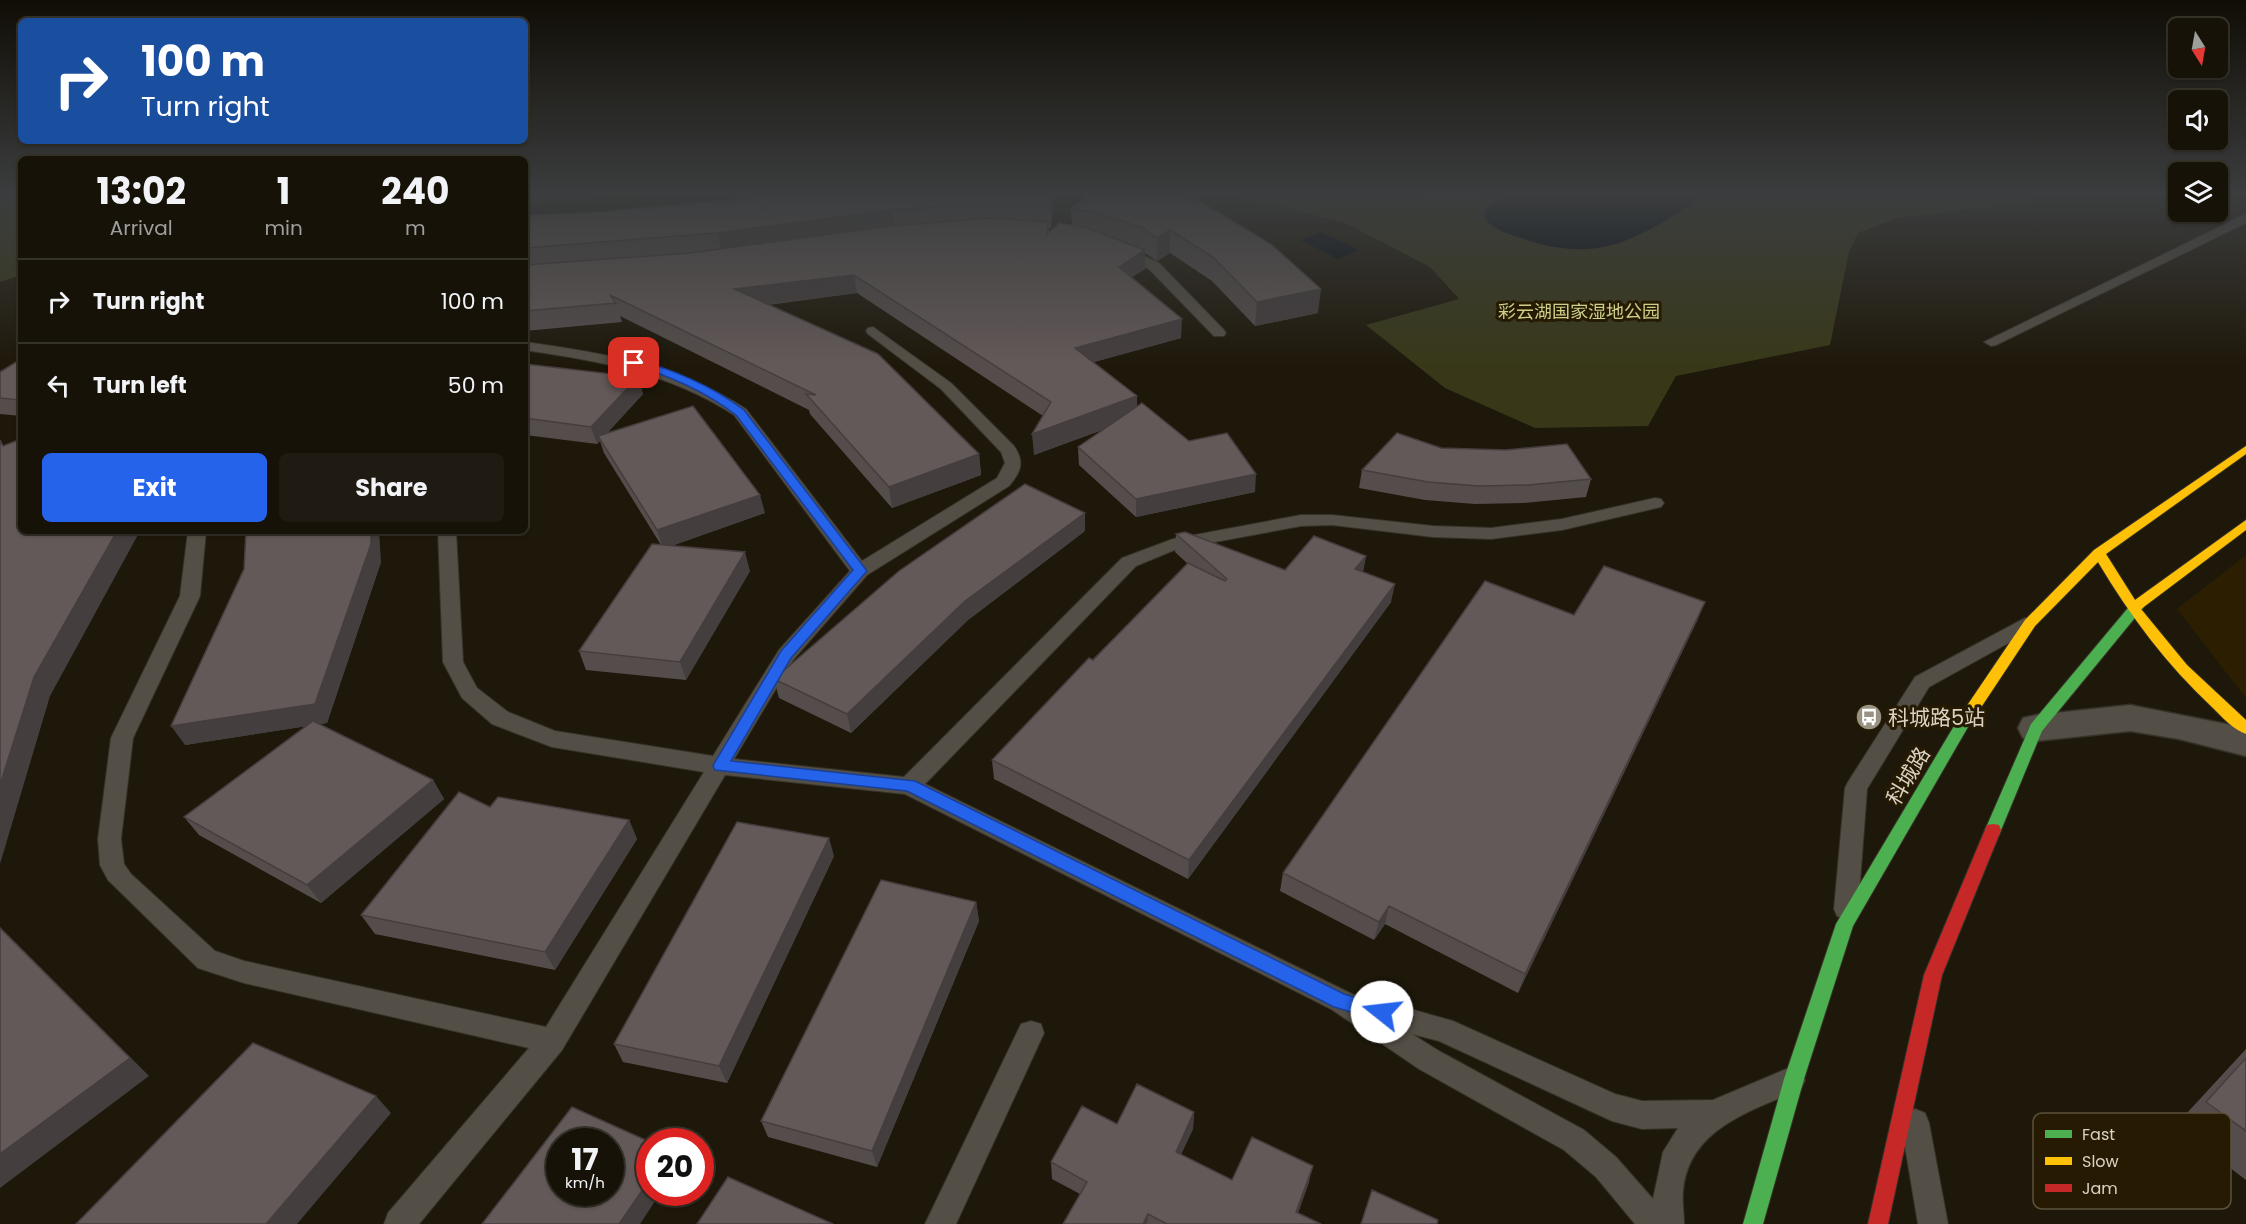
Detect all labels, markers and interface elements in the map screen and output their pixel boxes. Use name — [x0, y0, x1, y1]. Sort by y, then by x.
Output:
north arrow — [2168, 18, 2228, 78]
map controls — [2168, 18, 2228, 222]
text: 100 m — [141, 32, 265, 91]
icon: right — [42, 42, 120, 120]
text: Turn right — [141, 88, 270, 125]
button: sound — [2168, 90, 2228, 150]
button: layers — [2168, 162, 2228, 222]
text: 13:02 — [96, 166, 186, 217]
text: 1 — [277, 166, 290, 217]
text: 240 — [381, 166, 450, 217]
text: Arrival — [110, 214, 173, 242]
text: min — [264, 214, 303, 242]
text: m — [405, 214, 426, 242]
icon: right — [42, 285, 75, 318]
text: Turn right — [93, 286, 204, 317]
text: 100 m — [441, 286, 504, 317]
park label: 彩云湖国家湿地公园 — [1498, 299, 1660, 324]
pin — [608, 337, 659, 388]
icon: arrive — [617, 346, 650, 379]
icon: left — [42, 369, 75, 402]
text: Turn left — [93, 370, 187, 401]
text: 50 m — [448, 370, 504, 401]
button: Exit — [42, 453, 267, 522]
button: Share — [279, 453, 504, 522]
bus stop icon: 科城路5站 — [1854, 702, 1884, 732]
place label: 科城路5站 — [1888, 703, 1985, 732]
street label: 科城路 — [1879, 742, 1937, 810]
position arrow — [1350, 980, 1414, 1044]
legend — [2033, 1113, 2231, 1209]
text: Fast — [2082, 1123, 2115, 1146]
speed limit sign: 20 — [636, 1128, 714, 1206]
text: 17 — [571, 1138, 599, 1181]
text: Slow — [2082, 1150, 2119, 1173]
text: km/h — [565, 1172, 605, 1193]
text: Jam — [2082, 1177, 2118, 1200]

